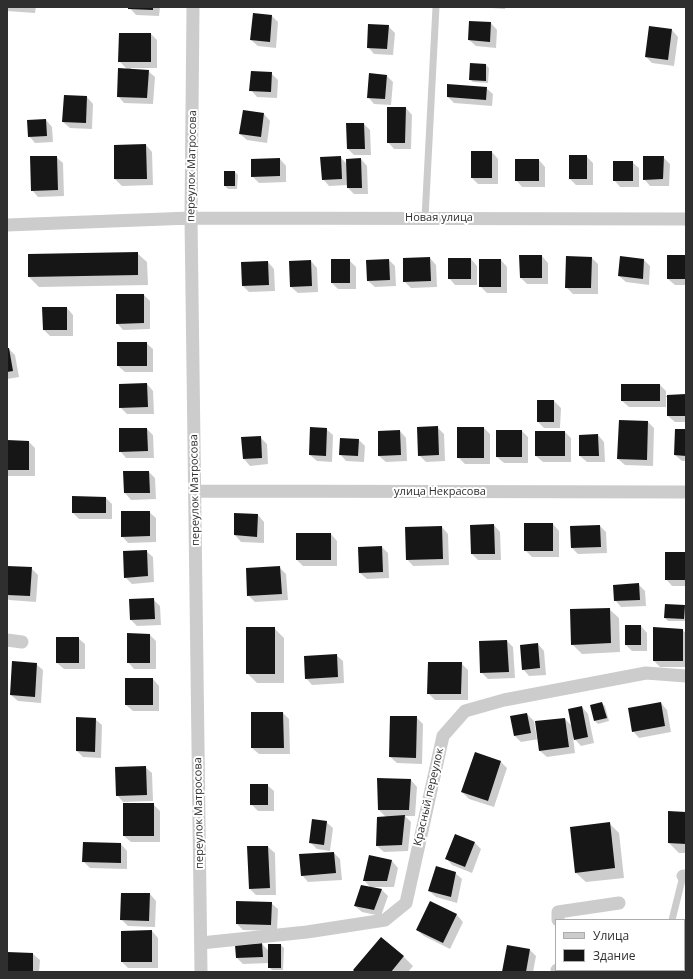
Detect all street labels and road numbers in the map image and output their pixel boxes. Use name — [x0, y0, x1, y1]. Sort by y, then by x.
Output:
street label: переулок Матросова — [184, 110, 200, 222]
street label: Новая улица — [405, 211, 473, 225]
street label: переулок Матросова — [187, 434, 203, 546]
street label: улица Некрасова — [394, 485, 486, 499]
street label: Красный переулок — [411, 747, 447, 847]
street label: переулок Матросова — [191, 757, 207, 869]

